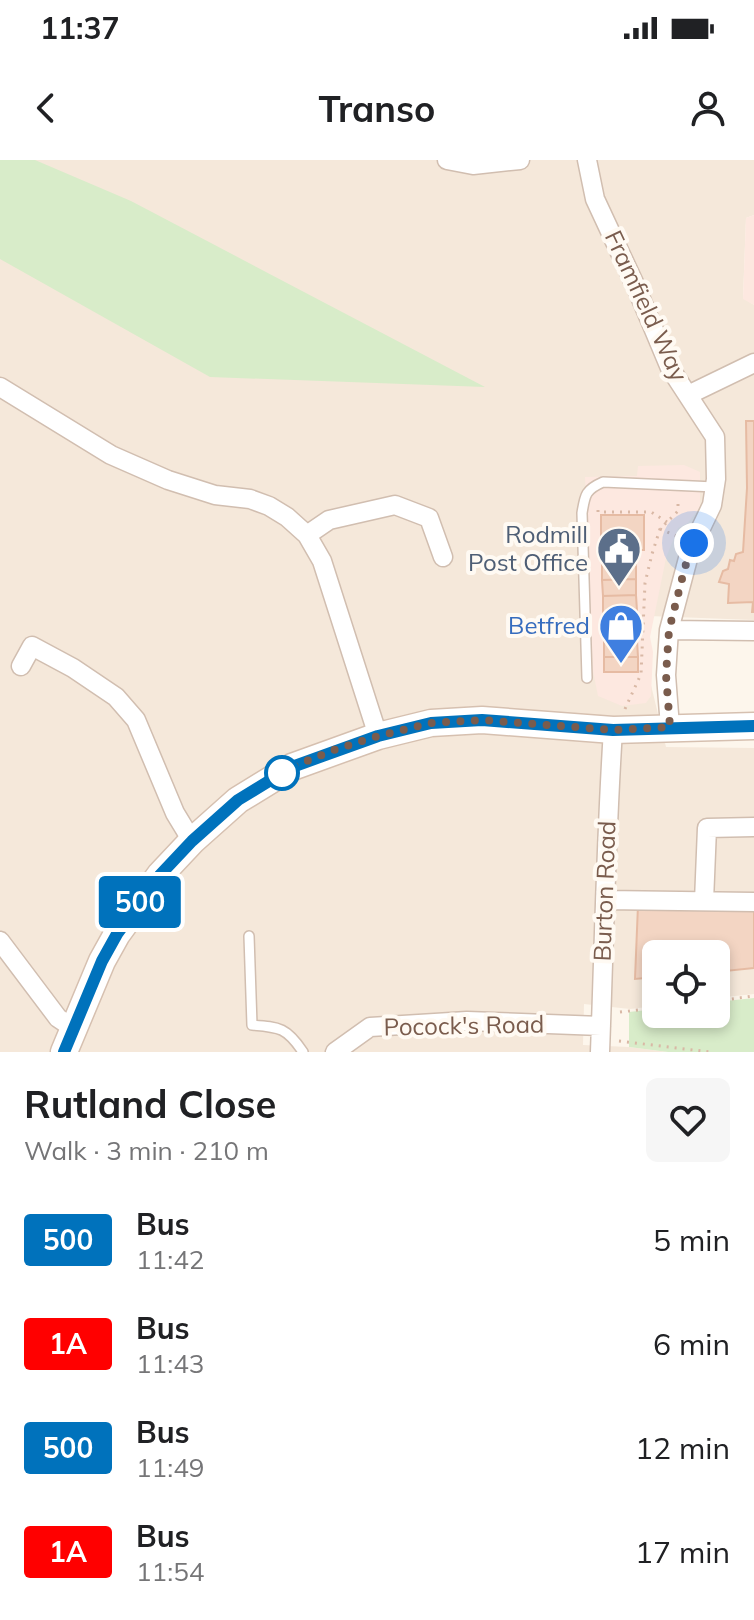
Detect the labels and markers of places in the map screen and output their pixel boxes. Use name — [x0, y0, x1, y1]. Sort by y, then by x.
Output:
place label: Rodmill Post Office — [468, 519, 588, 577]
public building icon: Rodmill Post Office — [595, 525, 643, 588]
shop icon: Betfred — [597, 602, 645, 665]
place label: Betfred — [508, 610, 590, 640]
unlabelled marker — [265, 756, 299, 790]

